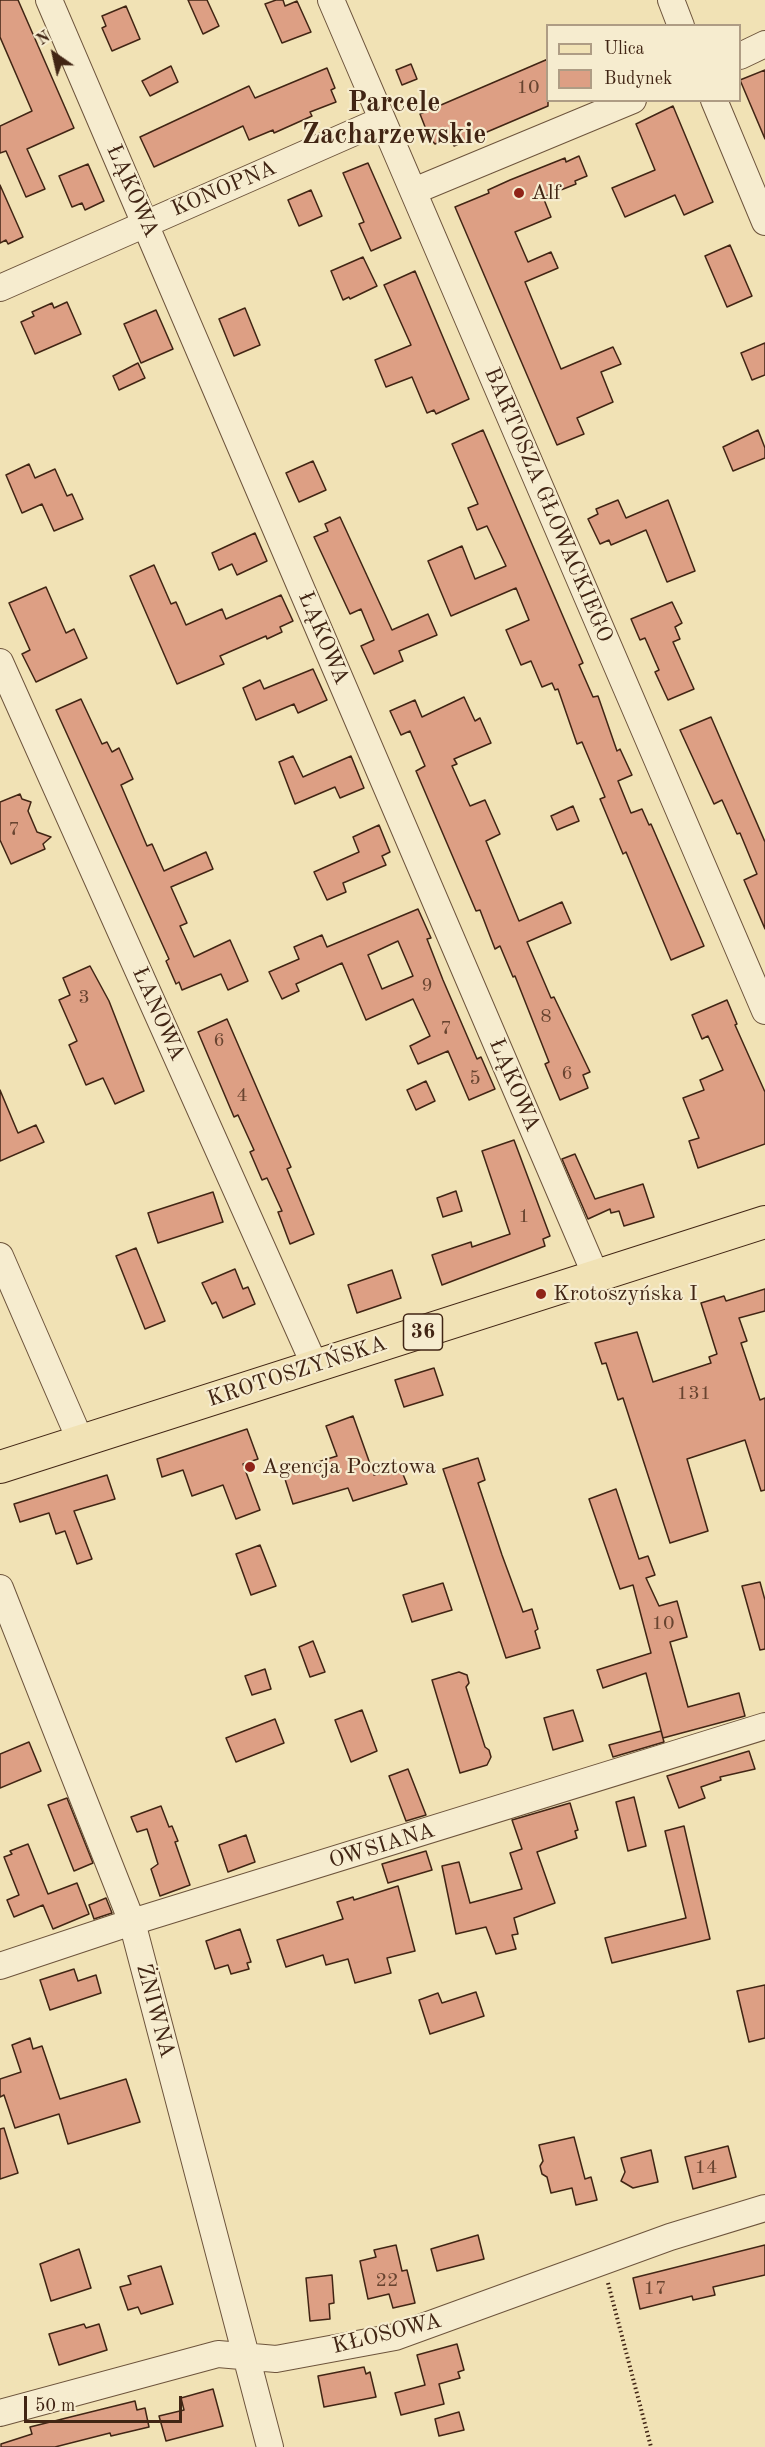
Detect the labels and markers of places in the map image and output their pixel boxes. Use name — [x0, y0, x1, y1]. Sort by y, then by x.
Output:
place label: Alf — [531, 180, 561, 206]
marker: Alf — [512, 186, 526, 200]
place label: Krotoszyńska I — [553, 1281, 698, 1307]
marker: Krotoszyńska I — [534, 1287, 548, 1301]
place label: Agencja Pocztowa — [262, 1454, 436, 1480]
marker: Agencja Pocztowa — [243, 1460, 257, 1474]

